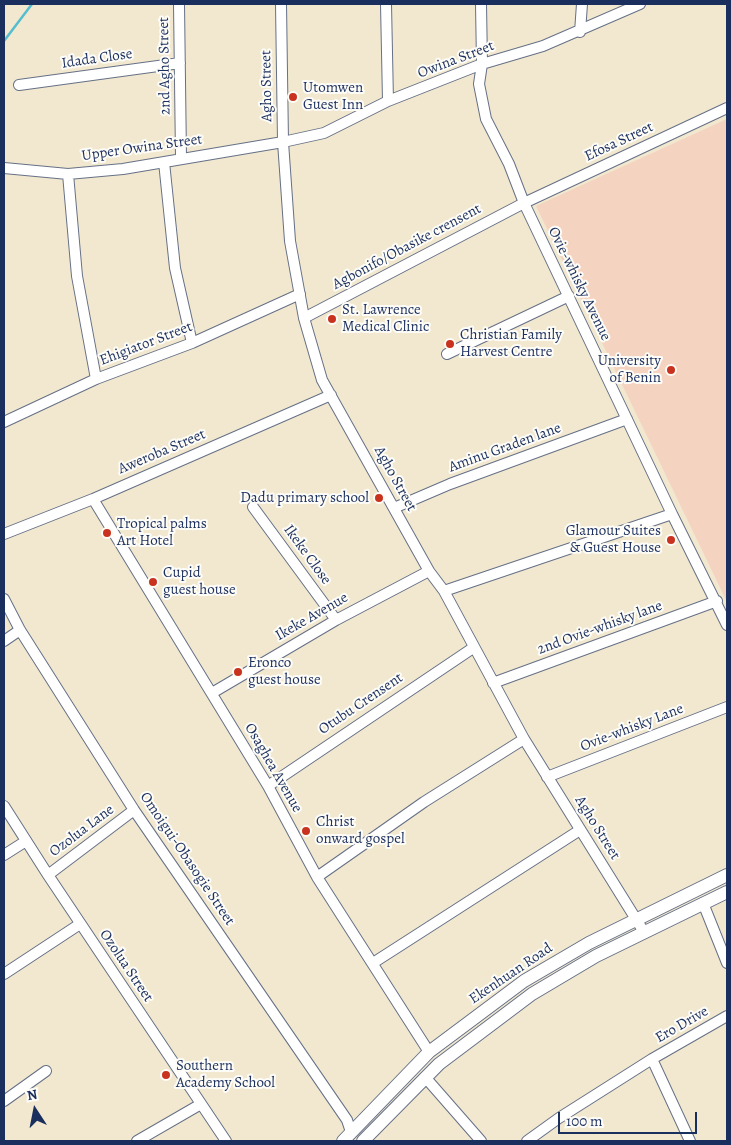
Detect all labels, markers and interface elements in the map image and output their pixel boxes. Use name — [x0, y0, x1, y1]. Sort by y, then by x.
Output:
street label: 2nd Agho Street — [155, 17, 175, 115]
street label: Owina Street — [415, 37, 497, 83]
street label: Idada Close — [60, 45, 134, 73]
street label: Agho Street — [257, 50, 277, 122]
place label: Utomwen Guest Inn — [303, 79, 363, 114]
marker: Utomwen Guest Inn — [287, 91, 299, 103]
street label: Efosa Street — [582, 118, 656, 166]
street label: Upper Owina Street — [81, 131, 203, 165]
street label: Agbonifo/Obasike crensent — [330, 200, 484, 294]
street label: Ovie-whisky Avenue — [544, 224, 614, 344]
place label: St. Lawrence Medical Clinic — [342, 301, 429, 336]
marker: St. Lawrence Medical Clinic — [326, 313, 338, 325]
street label: Ehigiator Street — [97, 318, 195, 370]
place label: Christian Family Harvest Centre — [460, 326, 562, 361]
marker: Christian Family Harvest Centre — [444, 338, 456, 350]
place label: University of Benin — [598, 352, 661, 387]
marker: University of Benin — [665, 364, 677, 376]
street label: Aminu Graden lane — [446, 419, 564, 477]
street label: Aweroba Street — [116, 426, 208, 478]
street label: Agho Street — [370, 443, 420, 515]
place label: Dadu primary school — [240, 489, 369, 507]
marker: Dadu primary school — [373, 492, 385, 504]
place label: Tropical palms Art Hotel — [117, 515, 207, 550]
street label: Ikeke Close — [279, 522, 335, 588]
place label: Glamour Suites & Guest House — [566, 522, 661, 557]
marker: Tropical palms Art Hotel — [101, 527, 113, 539]
marker: Glamour Suites & Guest House — [665, 534, 677, 546]
place label: Cupid guest house — [163, 564, 236, 599]
marker: Cupid guest house — [147, 576, 159, 588]
street label: Ikeke Avenue — [273, 589, 351, 645]
street label: 2nd Ovie-whisky lane — [535, 597, 665, 659]
place label: Eronco guest house — [248, 654, 321, 689]
marker: Eronco guest house — [232, 666, 244, 678]
street label: Otubu Crensent — [315, 669, 407, 739]
street label: Ovie-whisky Lane — [578, 700, 686, 756]
street label: Osaghea Avenue — [240, 720, 306, 816]
street label: Omoigui-Obasogie Street — [136, 789, 238, 929]
street label: Agho Street — [570, 793, 624, 863]
street label: Ozolua Lane — [46, 801, 118, 861]
place label: Christ onward gospel — [316, 813, 405, 848]
marker: Christ onward gospel — [300, 825, 312, 837]
street label: Ozolua Street — [95, 926, 157, 1006]
street label: Ekenhuan Road — [466, 940, 556, 1008]
street label: Ero Drive — [652, 1003, 712, 1047]
place label: Southern Academy School — [176, 1057, 275, 1092]
marker: Southern Academy School — [160, 1069, 172, 1081]
text: N — [25, 1084, 39, 1105]
north arrow — [10, 1085, 60, 1135]
scale bar — [561, 1102, 700, 1134]
text: 100 m — [566, 1111, 603, 1131]

